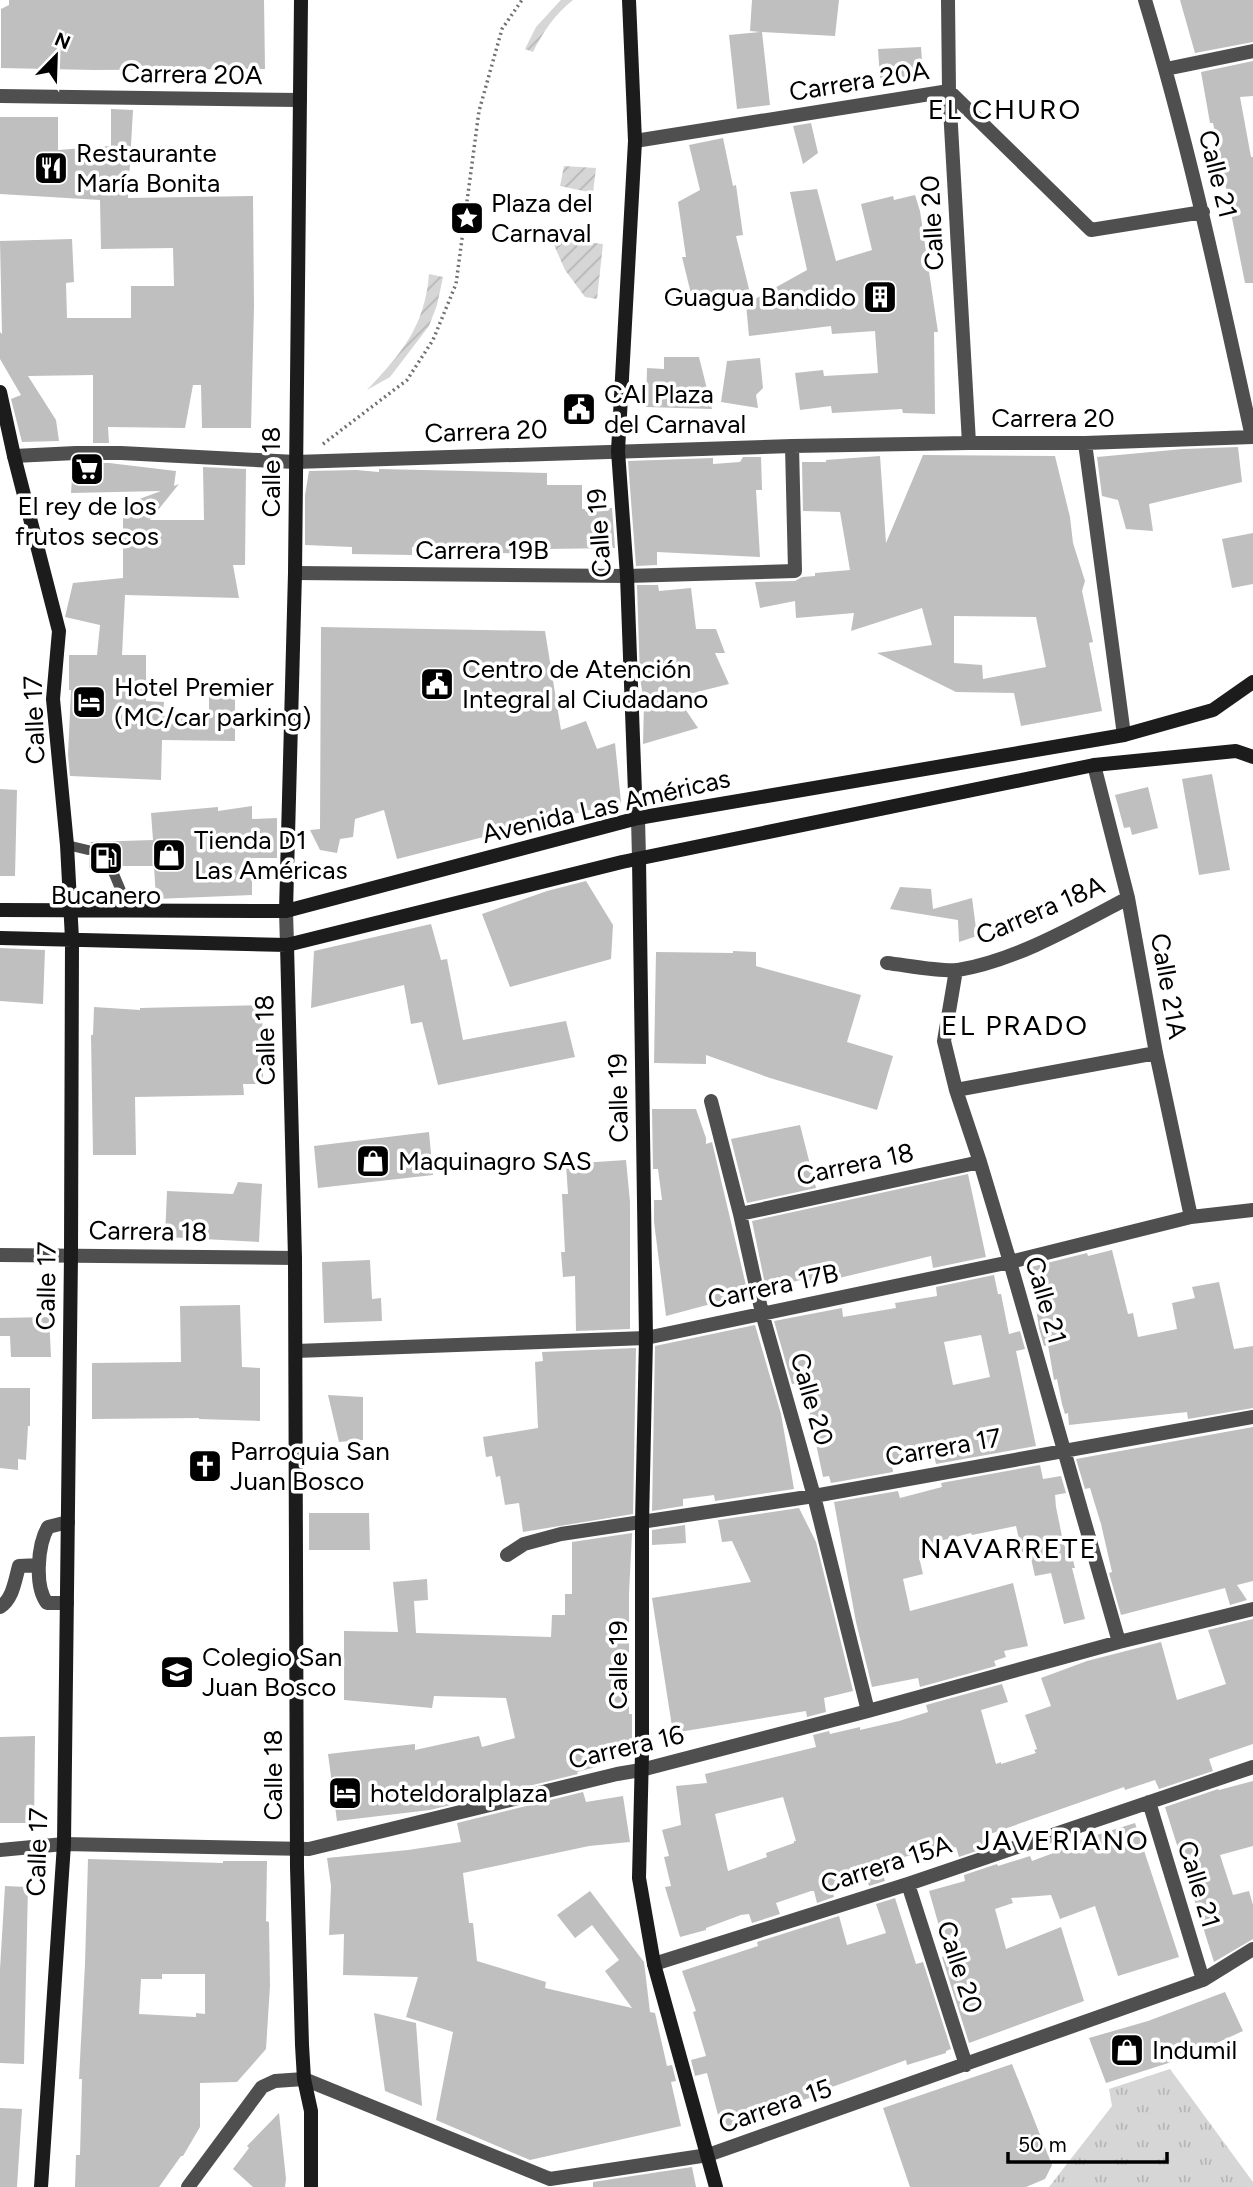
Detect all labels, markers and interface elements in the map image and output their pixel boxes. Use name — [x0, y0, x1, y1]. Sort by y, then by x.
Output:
north arrow — [21, 21, 91, 91]
text: N — [51, 27, 74, 54]
street label: Carrera 20A — [787, 54, 932, 108]
street label: Carrera 20A — [121, 57, 263, 91]
district label: EL CHURO — [928, 92, 1082, 126]
street label: Calle 21 — [1192, 127, 1244, 221]
place label: Restaurante María Bonita — [76, 137, 220, 199]
restaurant icon: Restaurante María Bonita — [32, 149, 70, 187]
street label: Calle 20 — [914, 175, 950, 271]
place label: Plaza del Carnaval — [491, 187, 593, 249]
place icon: Plaza del Carnaval — [448, 199, 486, 237]
building icon: Guagua Bandido — [861, 278, 899, 316]
place label: Guagua Bandido — [664, 281, 856, 313]
place label: CAI Plaza del Carnaval — [604, 378, 746, 440]
public building icon: CAI Plaza del Carnaval — [560, 390, 598, 428]
street label: Carrera 20 — [991, 402, 1115, 434]
street label: Carrera 20 — [424, 413, 548, 449]
street label: Calle 18 — [255, 427, 287, 517]
supermarket icon: El rey de los frutos secos — [68, 450, 106, 488]
street label: Calle 19 — [580, 487, 618, 579]
place label: El rey de los frutos secos — [15, 490, 159, 552]
street label: Carrera 19B — [415, 534, 549, 566]
place label: Centro de Atención Integral al Ciudadano — [462, 653, 708, 715]
public building icon: Centro de Atención Integral al Ciudadano — [418, 665, 456, 703]
place label: Hotel Premier (MC/car parking) — [114, 671, 312, 733]
street label: Calle 17 — [16, 675, 52, 765]
hotel icon: Hotel Premier (MC/car parking) — [70, 683, 108, 721]
street label: Avenida Las Américas — [479, 762, 733, 850]
place label: Tienda D1 Las Américas — [194, 824, 348, 886]
shop icon: Tienda D1 Las Américas — [150, 836, 188, 874]
fuel station icon: Bucanero — [87, 839, 125, 877]
street label: Carrera 18A — [971, 868, 1109, 951]
place label: Bucanero — [51, 879, 161, 911]
street label: Calle 21A — [1144, 931, 1194, 1042]
street label: Calle 18 — [248, 994, 282, 1086]
district label: EL PRADO — [941, 1008, 1089, 1042]
street label: Calle 19 — [601, 1053, 635, 1143]
street label: Carrera 18 — [793, 1136, 917, 1192]
shop icon: Maquinagro SAS — [354, 1142, 392, 1180]
place label: Maquinagro SAS — [398, 1145, 592, 1177]
street label: Carrera 18 — [88, 1214, 208, 1248]
street label: Calle 17 — [29, 1241, 63, 1331]
street label: Calle 21 — [1018, 1253, 1074, 1347]
street label: Carrera 17B — [705, 1257, 841, 1315]
street label: Calle 20 — [783, 1349, 841, 1449]
street label: Carrera 17 — [883, 1421, 1003, 1473]
place label: Parroquia San Juan Bosco — [230, 1435, 390, 1497]
church icon: Parroquia San Juan Bosco — [186, 1447, 224, 1485]
district label: NAVARRETE — [920, 1531, 1098, 1565]
street label: Calle 19 — [602, 1620, 634, 1710]
place label: Colegio San Juan Bosco — [202, 1641, 342, 1703]
school or university icon: Colegio San Juan Bosco — [158, 1653, 196, 1691]
street label: Carrera 16 — [565, 1718, 687, 1776]
street label: Calle 18 — [257, 1730, 289, 1820]
hotel icon: hoteldoralplaza — [326, 1774, 364, 1812]
place label: hoteldoralplaza — [370, 1777, 548, 1809]
street label: Calle 17 — [19, 1807, 55, 1897]
district label: JAVERIANO — [976, 1823, 1150, 1857]
street label: Carrera 15A — [817, 1828, 956, 1900]
street label: Calle 21 — [1171, 1837, 1227, 1931]
street label: Calle 20 — [930, 1917, 990, 2017]
shop icon: Indumil — [1108, 2031, 1146, 2069]
place label: Indumil — [1152, 2034, 1237, 2066]
street label: Carrera 15 — [714, 2072, 836, 2140]
scale bar — [1008, 2120, 1167, 2164]
text: 50 m — [1018, 2132, 1067, 2157]

